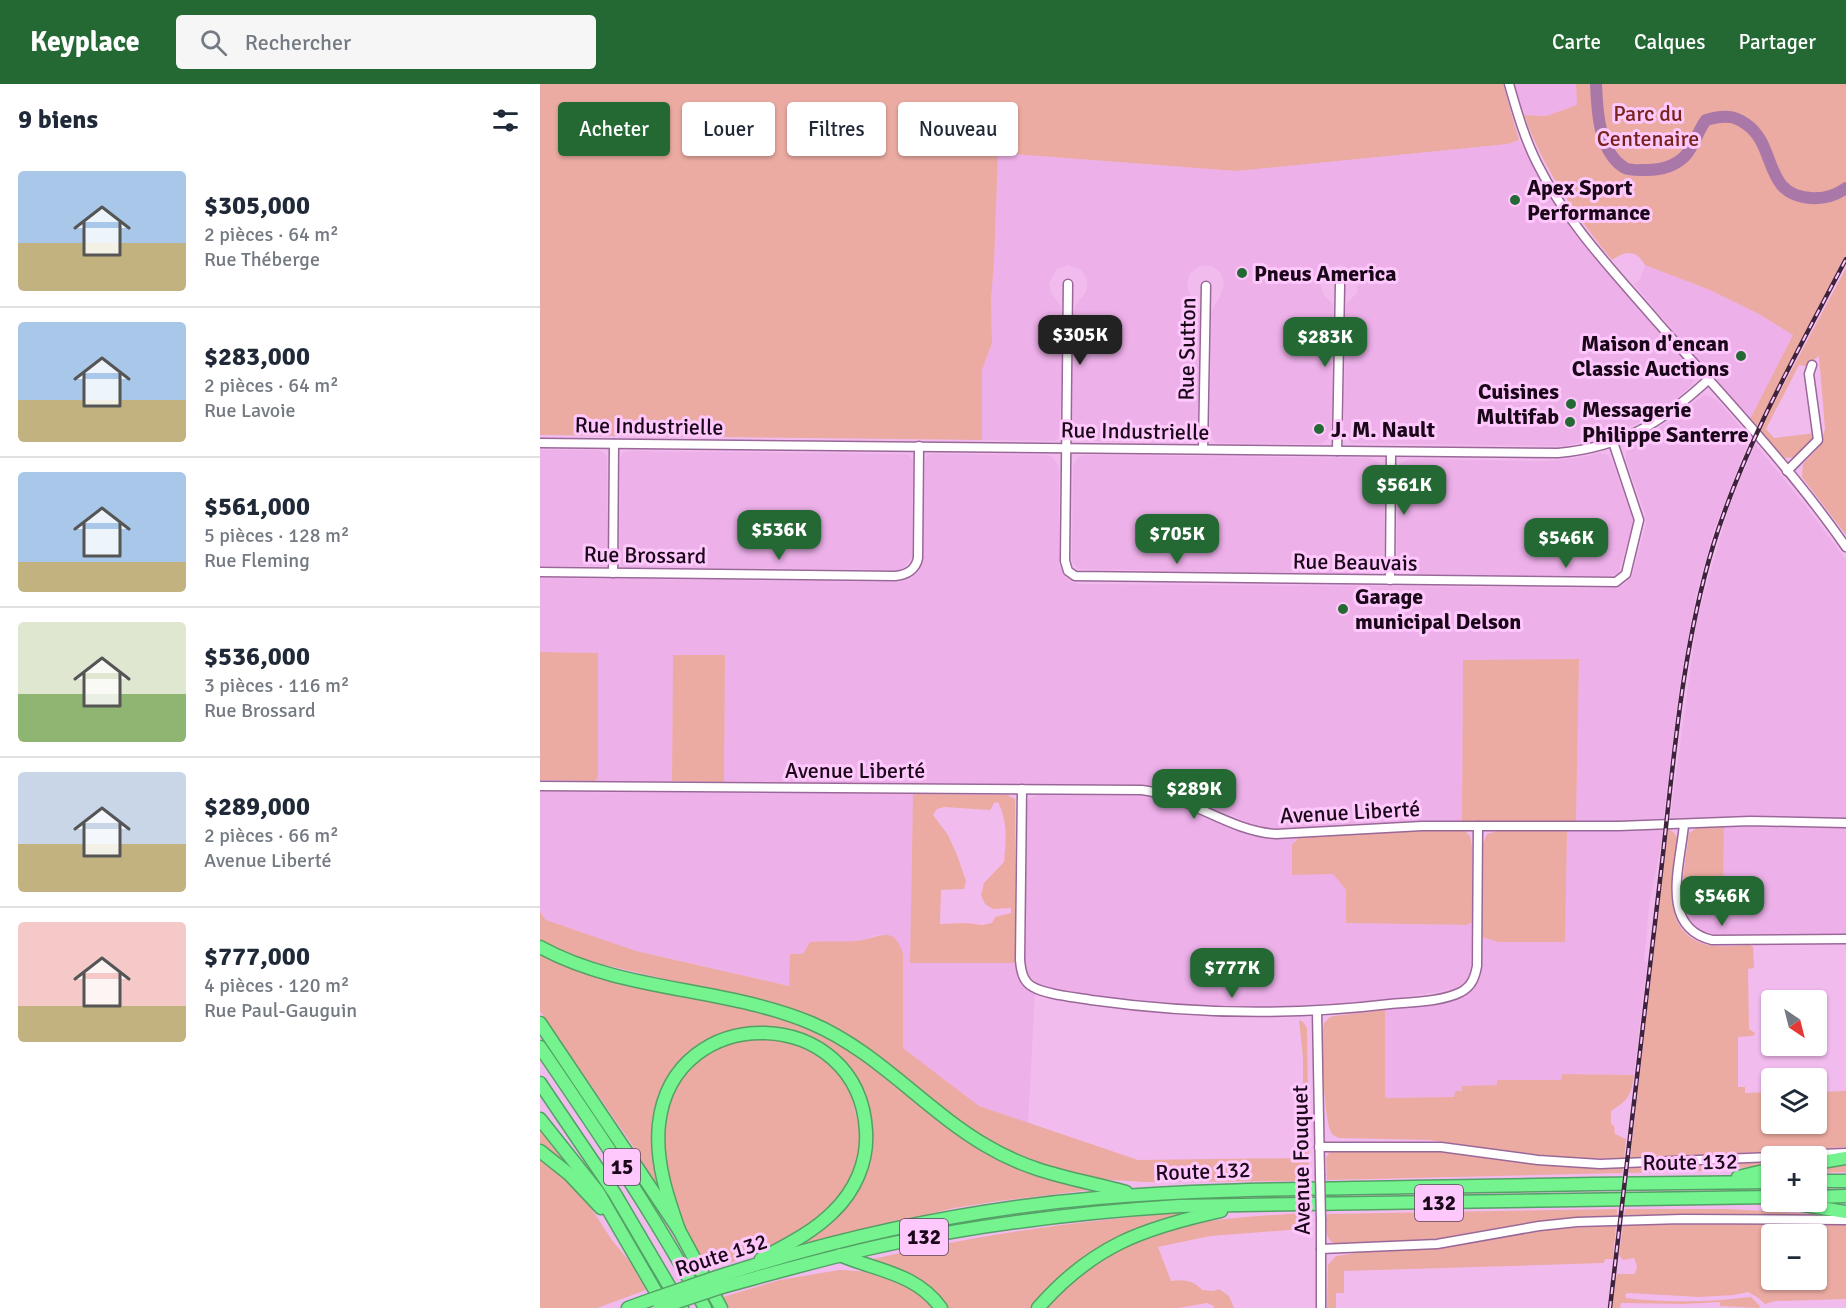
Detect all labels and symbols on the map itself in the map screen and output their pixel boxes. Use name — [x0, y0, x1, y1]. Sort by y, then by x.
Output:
park label: Parc du Centenaire — [1597, 100, 1699, 152]
place label: Apex Sport Performance — [1527, 174, 1650, 226]
marker: Apex Sport Performance — [1508, 193, 1522, 207]
place label: Pneus America — [1254, 260, 1397, 287]
marker: Pneus America — [1235, 266, 1249, 280]
street label: Rue Sutton — [1173, 297, 1201, 401]
pin: $305K — [1038, 315, 1122, 366]
pin: $283K — [1283, 317, 1367, 368]
place label: Maison d'encan Classic Auctions — [1572, 330, 1729, 382]
marker: Maison d'encan Classic Auctions — [1734, 349, 1748, 363]
place label: Cuisines Multifab — [1476, 378, 1559, 430]
place label: Messagerie Philippe Santerre — [1582, 396, 1749, 448]
marker: Cuisines Multifab — [1564, 397, 1578, 411]
street label: Rue Industrielle — [574, 411, 724, 441]
marker: Messagerie Philippe Santerre — [1563, 415, 1577, 429]
street label: Rue Industrielle — [1060, 416, 1210, 446]
place label: J. M. Nault — [1331, 416, 1435, 443]
marker: J. M. Nault — [1312, 422, 1326, 436]
pin: $561K — [1362, 465, 1446, 516]
pin: $536K — [737, 510, 821, 561]
pin: $705K — [1135, 514, 1219, 565]
pin: $546K — [1524, 518, 1608, 569]
street label: Rue Brossard — [583, 540, 707, 570]
street label: Rue Beauvais — [1292, 547, 1418, 577]
place label: Garage municipal Delson — [1355, 583, 1521, 635]
marker: Garage municipal Delson — [1336, 602, 1350, 616]
street label: Avenue Liberté — [785, 757, 925, 784]
pin: $289K — [1152, 769, 1236, 820]
street label: Avenue Liberté — [1279, 795, 1421, 829]
pin: $546K — [1680, 876, 1764, 927]
pin: $777K — [1190, 948, 1274, 999]
north arrow — [1761, 990, 1827, 1056]
street label: Avenue Fouquet — [1286, 1084, 1316, 1235]
street label: Route 132 — [1642, 1148, 1738, 1176]
road number: 15 — [604, 1149, 640, 1185]
street label: Route 132 — [1155, 1156, 1251, 1186]
road number: 132 — [1415, 1185, 1463, 1221]
road number: 132 — [900, 1219, 948, 1255]
street label: Route 132 — [671, 1227, 771, 1283]

